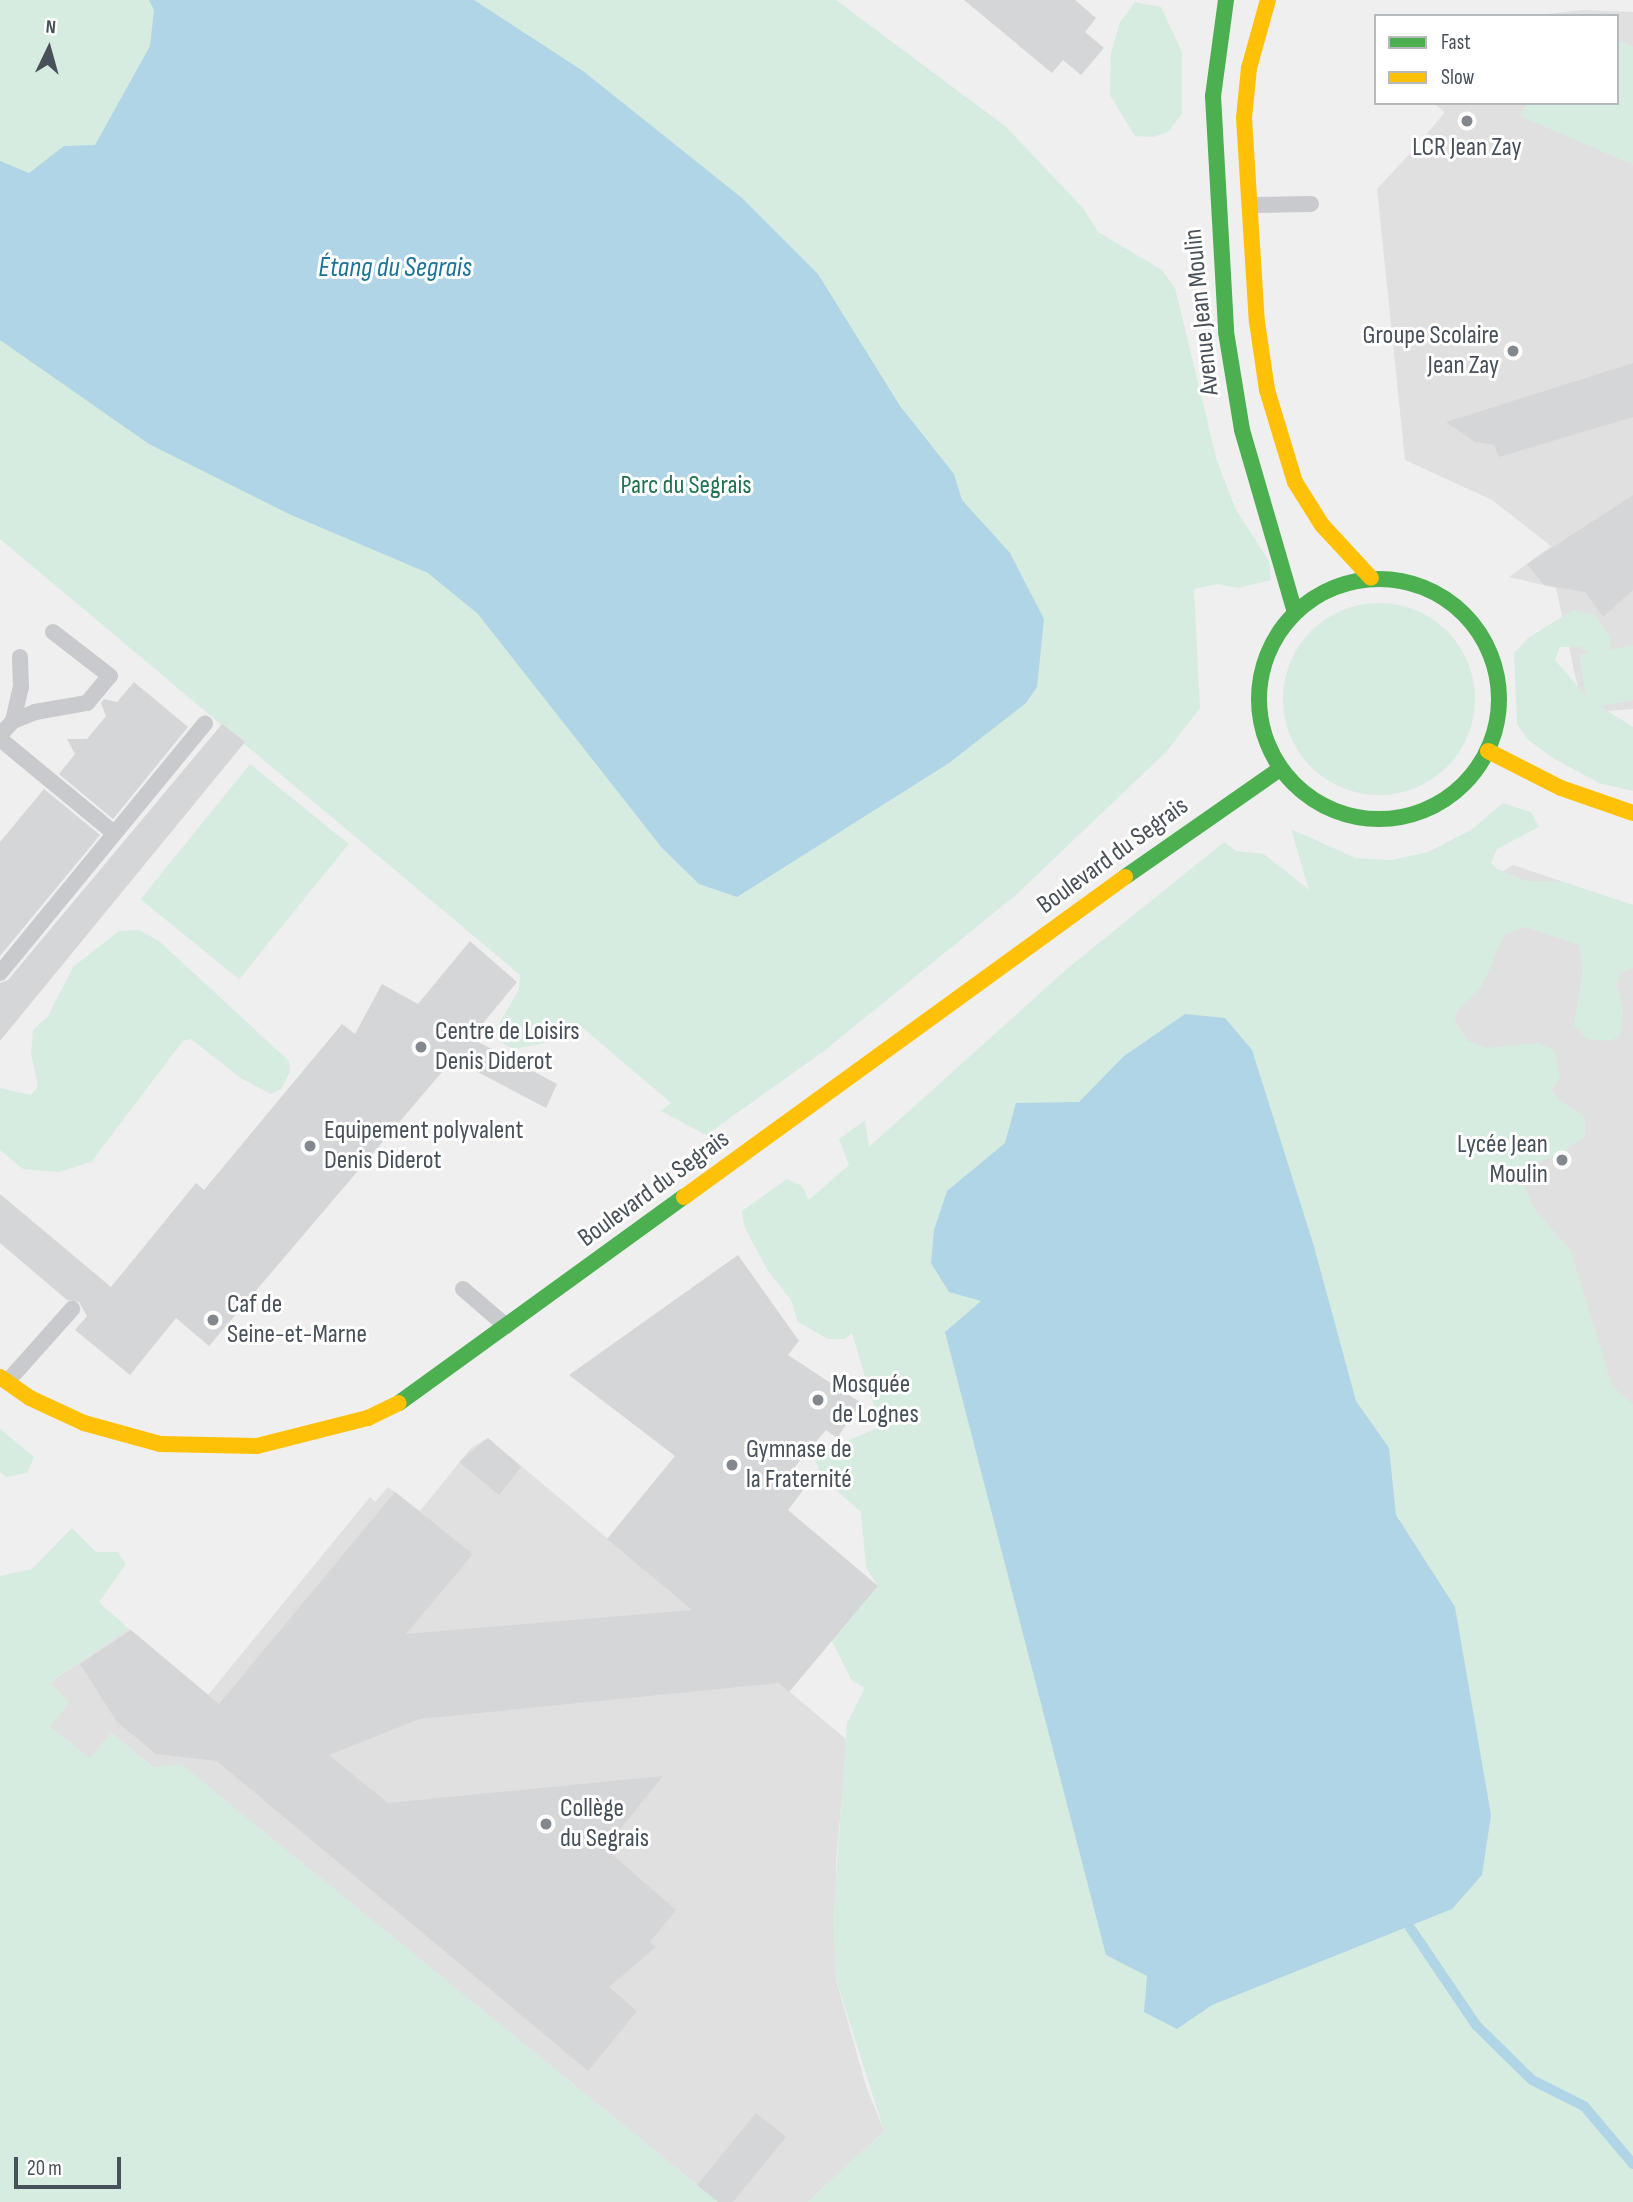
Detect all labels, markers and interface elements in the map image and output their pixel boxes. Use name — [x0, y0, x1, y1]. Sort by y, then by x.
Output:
north arrow — [14, 14, 84, 84]
legend — [1374, 14, 1619, 105]
text: N — [45, 16, 57, 39]
text: Fast — [1441, 30, 1471, 55]
text: Slow — [1441, 65, 1474, 90]
marker: LCR Jean Zay — [1459, 113, 1475, 129]
place label: LCR Jean Zay — [1412, 132, 1522, 164]
street label: Avenue Jean Moulin — [1178, 227, 1226, 397]
water label: Étang du Segrais — [318, 251, 472, 285]
place label: Groupe Scolaire Jean Zay — [1363, 320, 1499, 382]
marker: Groupe Scolaire Jean Zay — [1505, 343, 1521, 359]
park label: Parc du Segrais — [620, 470, 752, 502]
street label: Boulevard du Segrais — [1031, 791, 1195, 921]
place label: Centre de Loisirs Denis Diderot — [435, 1016, 580, 1078]
marker: Centre de Loisirs Denis Diderot — [413, 1039, 429, 1055]
place label: Equipement polyvalent Denis Diderot — [324, 1115, 523, 1176]
street label: Boulevard du Segrais — [572, 1124, 736, 1254]
place label: Lycée Jean Moulin — [1457, 1129, 1548, 1190]
marker: Equipement polyvalent Denis Diderot — [302, 1138, 318, 1154]
marker: Lycée Jean Moulin — [1554, 1152, 1570, 1168]
place label: Caf de Seine-et-Marne — [227, 1289, 367, 1350]
marker: Caf de Seine-et-Marne — [205, 1312, 221, 1328]
place label: Mosquée de Lognes — [832, 1369, 919, 1430]
marker: Mosquée de Lognes — [810, 1392, 826, 1408]
place label: Gymnase de la Fraternité — [746, 1434, 852, 1496]
marker: Gymnase de la Fraternité — [724, 1457, 740, 1473]
place label: Collège du Segrais — [560, 1793, 649, 1854]
marker: Collège du Segrais — [538, 1816, 554, 1832]
scale bar — [18, 2142, 124, 2186]
text: 20 m — [27, 2156, 62, 2181]

